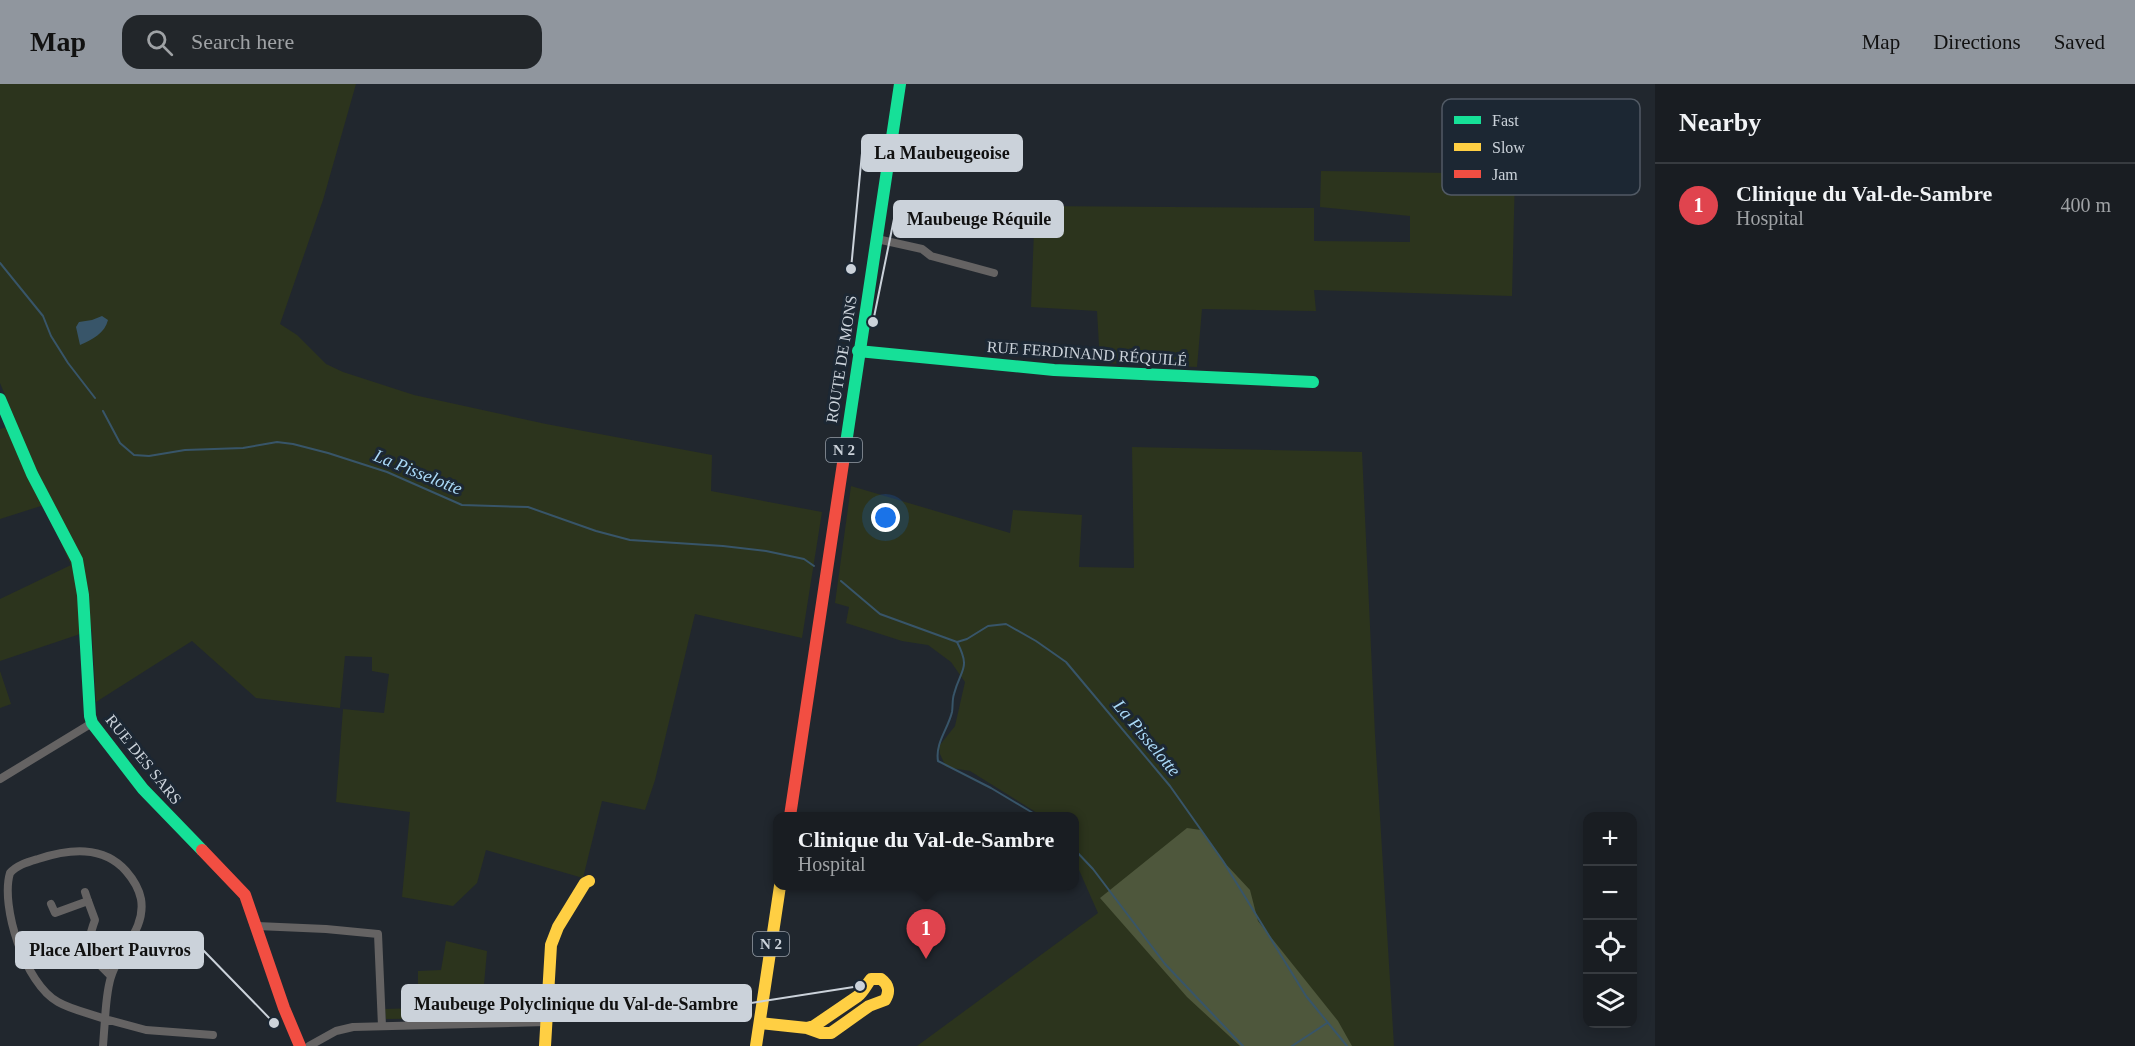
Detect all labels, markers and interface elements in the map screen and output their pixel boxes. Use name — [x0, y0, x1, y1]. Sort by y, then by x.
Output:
search box — [122, 15, 542, 69]
text: Map — [30, 26, 86, 57]
icon: search — [143, 26, 176, 59]
text: Search here — [191, 29, 294, 54]
text: Map — [1862, 30, 1900, 54]
text: Directions — [1933, 30, 2021, 54]
text: Saved — [2054, 30, 2105, 54]
legend — [1442, 99, 1640, 195]
text: Nearby — [1679, 108, 1761, 137]
text: Fast — [1492, 112, 1519, 129]
callout: La Maubeugeoise — [862, 135, 1022, 171]
text: Slow — [1492, 139, 1525, 156]
text: La Maubeugeoise — [874, 143, 1010, 163]
text: Jam — [1492, 166, 1518, 183]
text: Clinique du Val-de-Sambre — [1736, 181, 1992, 206]
text: 1 — [1694, 194, 1704, 216]
text: 400 m — [2060, 194, 2111, 216]
callout: Maubeuge Réquile — [894, 201, 1063, 237]
text: Hospital — [1736, 207, 1804, 229]
text: Maubeuge Réquile — [907, 209, 1051, 229]
street label: ROUTE DE MONS — [823, 294, 860, 424]
street label: RUE FERDINAND RÉQUILÉ — [986, 337, 1188, 369]
road number: N 2 — [826, 438, 862, 462]
water label: La Pisselotte — [370, 445, 465, 499]
your location — [871, 503, 900, 532]
water label: La Pisselotte — [1109, 695, 1185, 780]
street label: RUE DES SARS — [102, 711, 185, 808]
popup — [773, 812, 1079, 890]
map controls — [1583, 812, 1637, 1028]
button: + — [1583, 812, 1637, 866]
text: Clinique du Val-de-Sambre — [798, 827, 1054, 852]
text: Hospital — [798, 853, 866, 875]
button: − — [1583, 866, 1637, 920]
pin: 1 — [906, 910, 946, 959]
button: locate — [1583, 920, 1637, 974]
callout: Place Albert Pauvros — [16, 932, 203, 968]
road number: N 2 — [753, 932, 789, 956]
text: Place Albert Pauvros — [29, 940, 191, 960]
button: layers — [1583, 974, 1637, 1028]
callout: Maubeuge Polyclinique du Val-de-Sambre — [402, 985, 751, 1021]
text: Maubeuge Polyclinique du Val-de-Sambre — [414, 994, 738, 1014]

